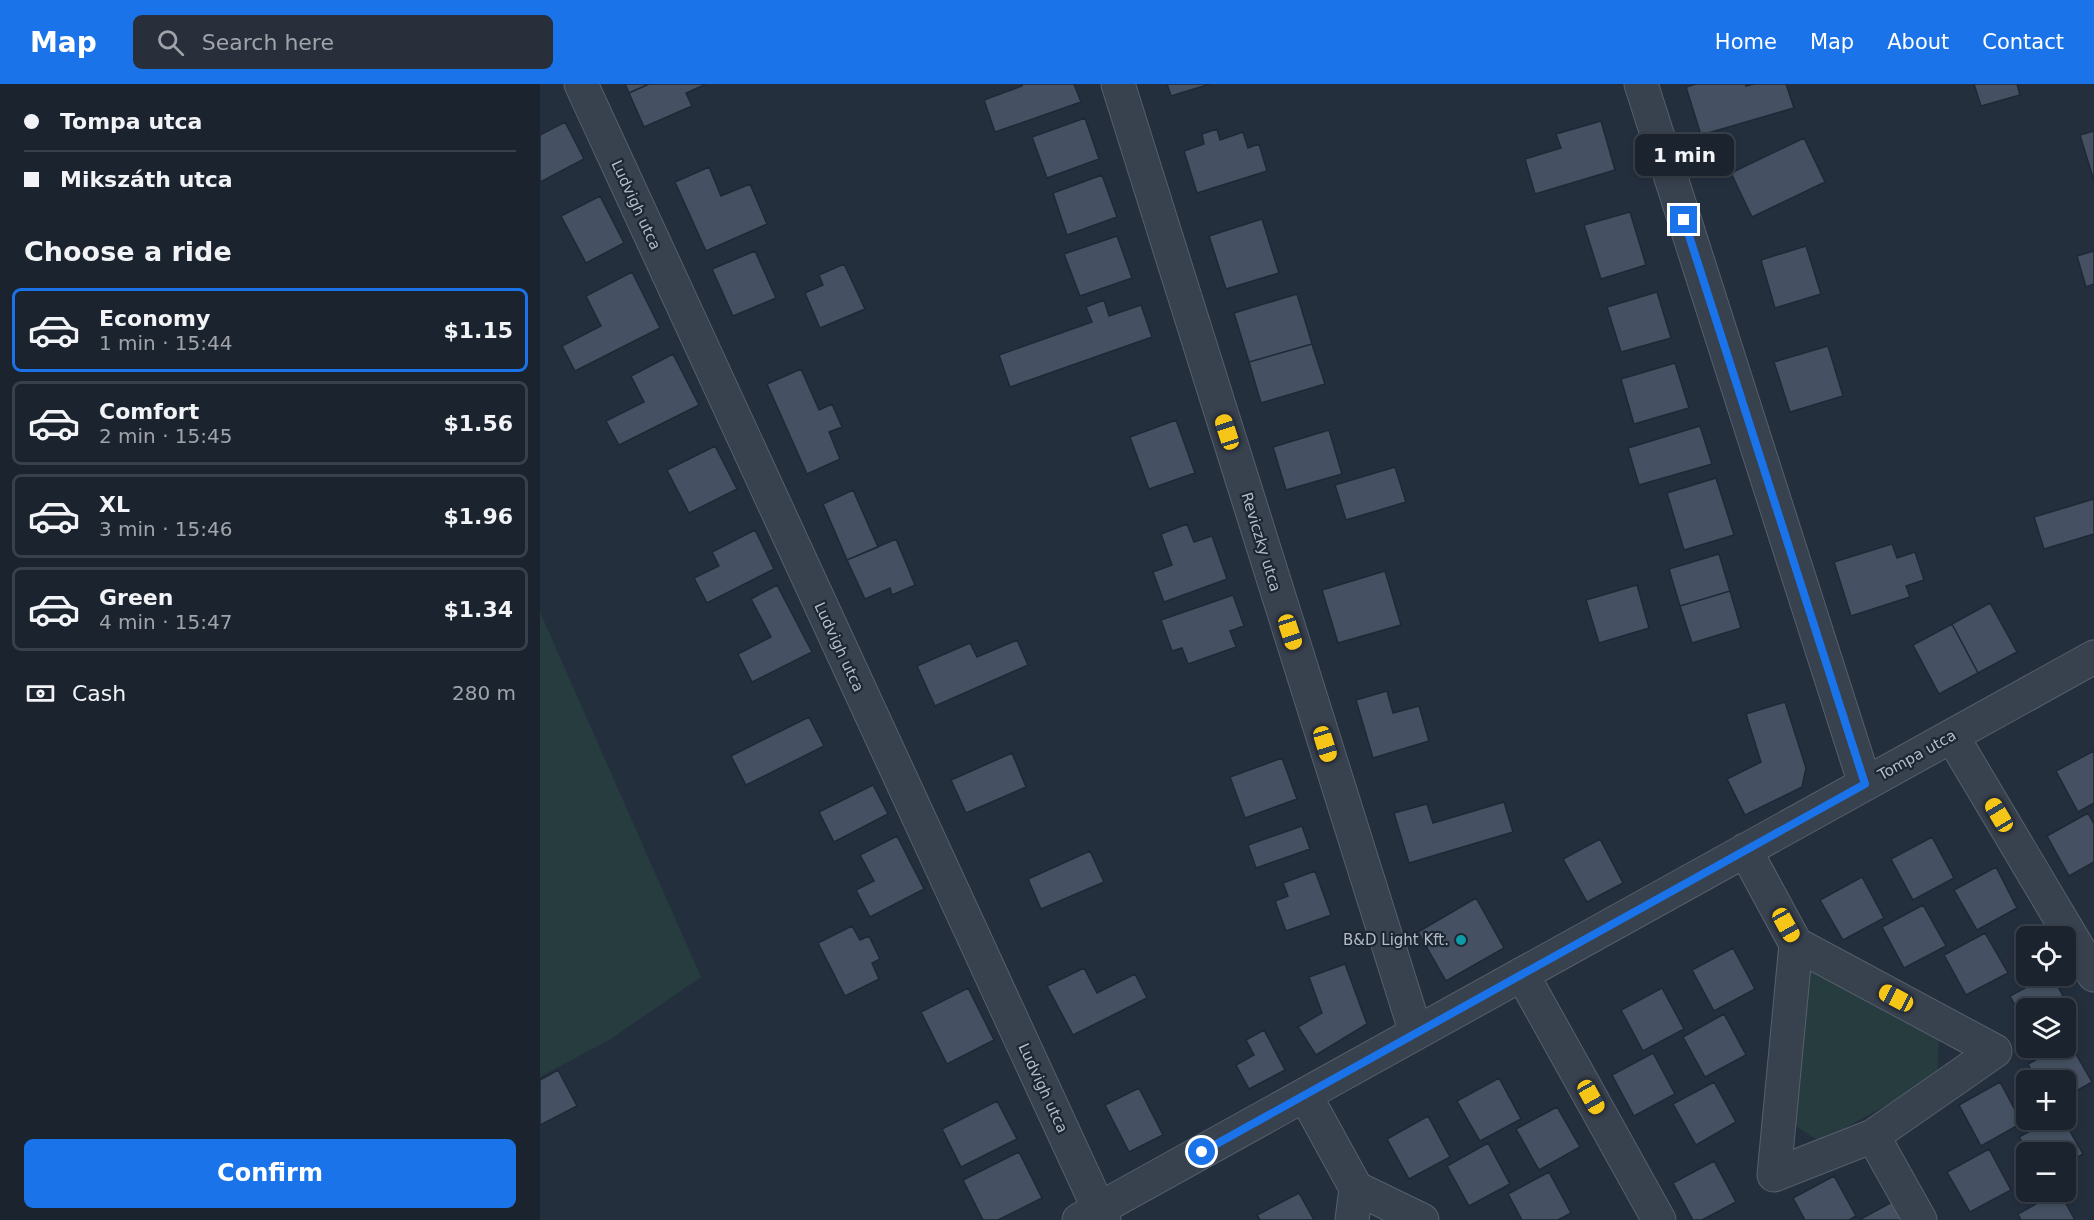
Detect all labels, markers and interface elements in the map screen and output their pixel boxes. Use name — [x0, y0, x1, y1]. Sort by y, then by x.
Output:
search box — [133, 15, 553, 69]
text: Map — [30, 26, 97, 59]
icon: search — [154, 26, 187, 59]
text: Search here — [202, 30, 334, 55]
text: Home — [1715, 30, 1777, 54]
text: Map — [1810, 30, 1854, 54]
text: About — [1887, 30, 1949, 54]
text: Contact — [1982, 30, 2064, 54]
text: Tompa utca — [60, 109, 202, 134]
callout: 1 min — [1634, 133, 1734, 175]
text: 1 min — [1653, 143, 1716, 167]
street label: Ludvigh utca — [607, 157, 665, 253]
text: Mikszáth utca — [60, 167, 233, 192]
route end — [1670, 206, 1697, 233]
text: Choose a ride — [24, 236, 232, 267]
icon: car — [27, 303, 81, 357]
text: Economy — [99, 306, 210, 331]
text: $1.15 — [443, 318, 513, 343]
text: 1 min · 15:44 — [99, 331, 233, 355]
icon: car — [27, 396, 81, 450]
text: Comfort — [99, 399, 199, 424]
text: $1.56 — [443, 411, 513, 436]
car — [1213, 412, 1241, 452]
text: 2 min · 15:45 — [99, 424, 233, 448]
icon: car — [27, 489, 81, 543]
street label: Reviczky utca — [1237, 490, 1285, 594]
text: XL — [99, 492, 130, 517]
text: $1.96 — [443, 504, 513, 529]
text: 3 min · 15:46 — [99, 517, 233, 541]
icon: car — [27, 582, 81, 636]
text: Green — [99, 585, 173, 610]
text: $1.34 — [443, 597, 513, 622]
street label: Ludvigh utca — [810, 599, 868, 695]
text: 4 min · 15:47 — [99, 610, 233, 634]
car — [1276, 612, 1304, 652]
icon: cash — [24, 677, 57, 710]
text: Cash — [72, 681, 126, 706]
text: 280 m — [452, 681, 516, 705]
car — [1311, 724, 1339, 764]
street label: Tompa utca — [1874, 726, 1959, 784]
car — [1982, 795, 2016, 835]
car — [1769, 905, 1803, 945]
map controls — [2016, 926, 2076, 1202]
button: locate — [2016, 926, 2076, 986]
place label: B&D Light Kft. — [1343, 931, 1449, 949]
marker: B&D Light Kft. — [1454, 933, 1468, 947]
car — [1876, 982, 1916, 1014]
button: layers — [2016, 998, 2076, 1058]
street label: Ludvigh utca — [1014, 1040, 1072, 1136]
button: + — [2016, 1070, 2076, 1130]
car — [1574, 1077, 1608, 1117]
route start — [1188, 1138, 1215, 1165]
button: Confirm — [24, 1139, 516, 1208]
button: − — [2016, 1142, 2076, 1202]

